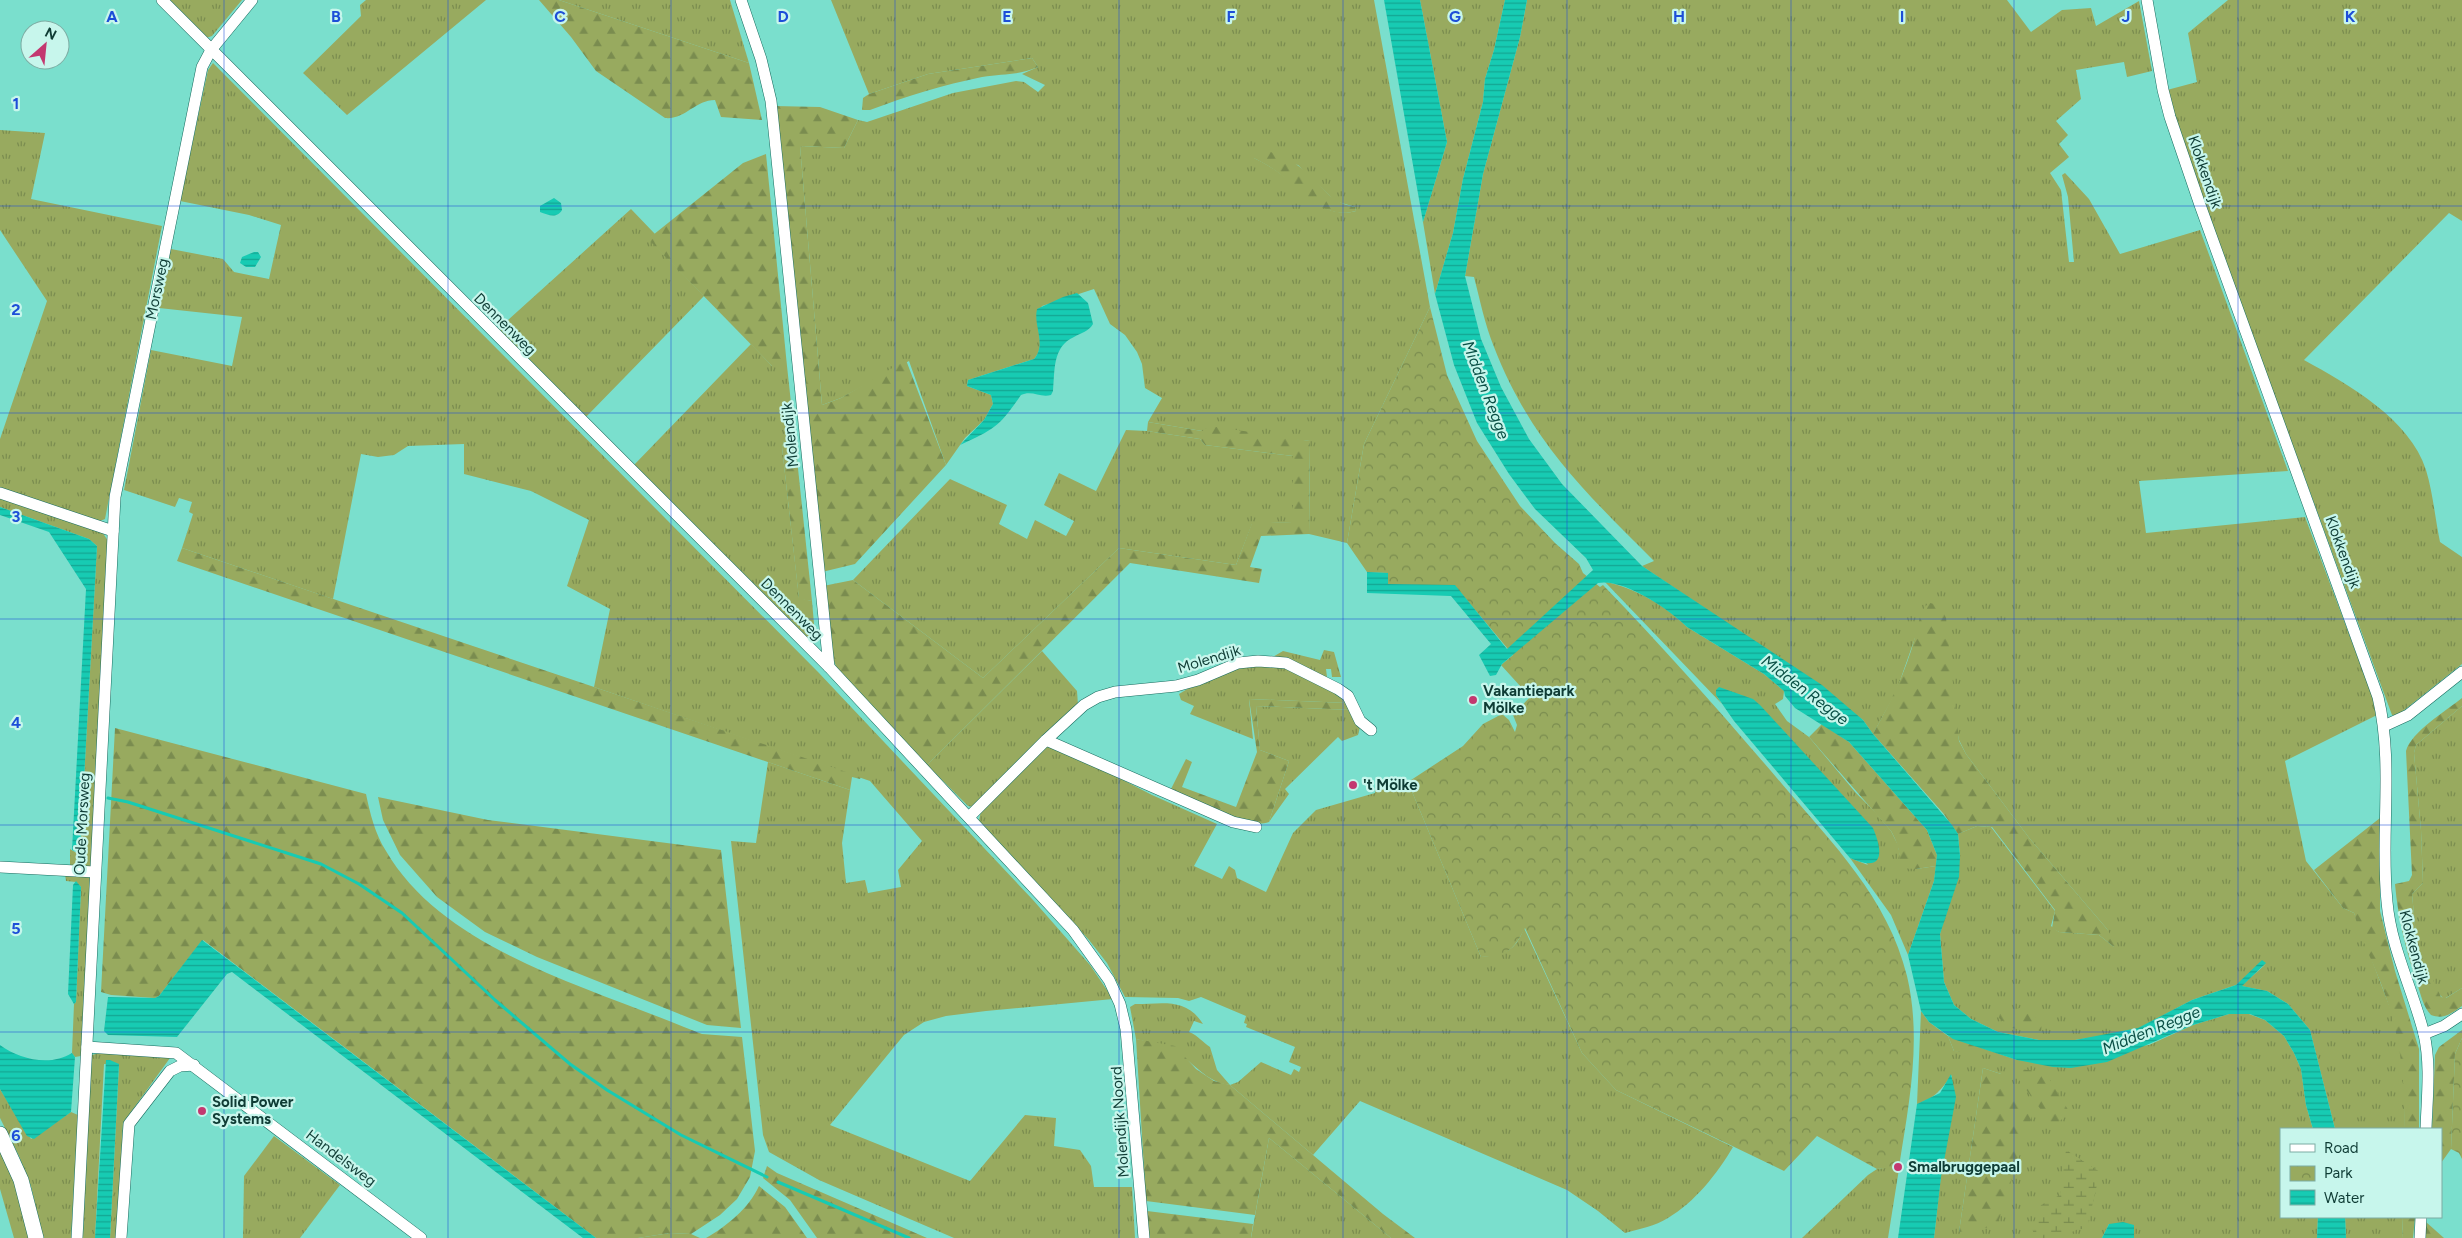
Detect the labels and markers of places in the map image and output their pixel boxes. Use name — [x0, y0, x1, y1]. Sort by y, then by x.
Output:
place label: Vakantiepark Mölke — [1483, 682, 1574, 717]
marker: Vakantiepark Mölke — [1467, 694, 1479, 706]
place label: 't Mölke — [1363, 776, 1418, 794]
marker: 't Mölke — [1347, 779, 1359, 791]
place label: Solid Power Systems — [212, 1093, 294, 1128]
marker: Solid Power Systems — [196, 1105, 208, 1117]
place label: Smalbruggepaal — [1908, 1158, 2020, 1176]
marker: Smalbruggepaal — [1892, 1161, 1904, 1173]

